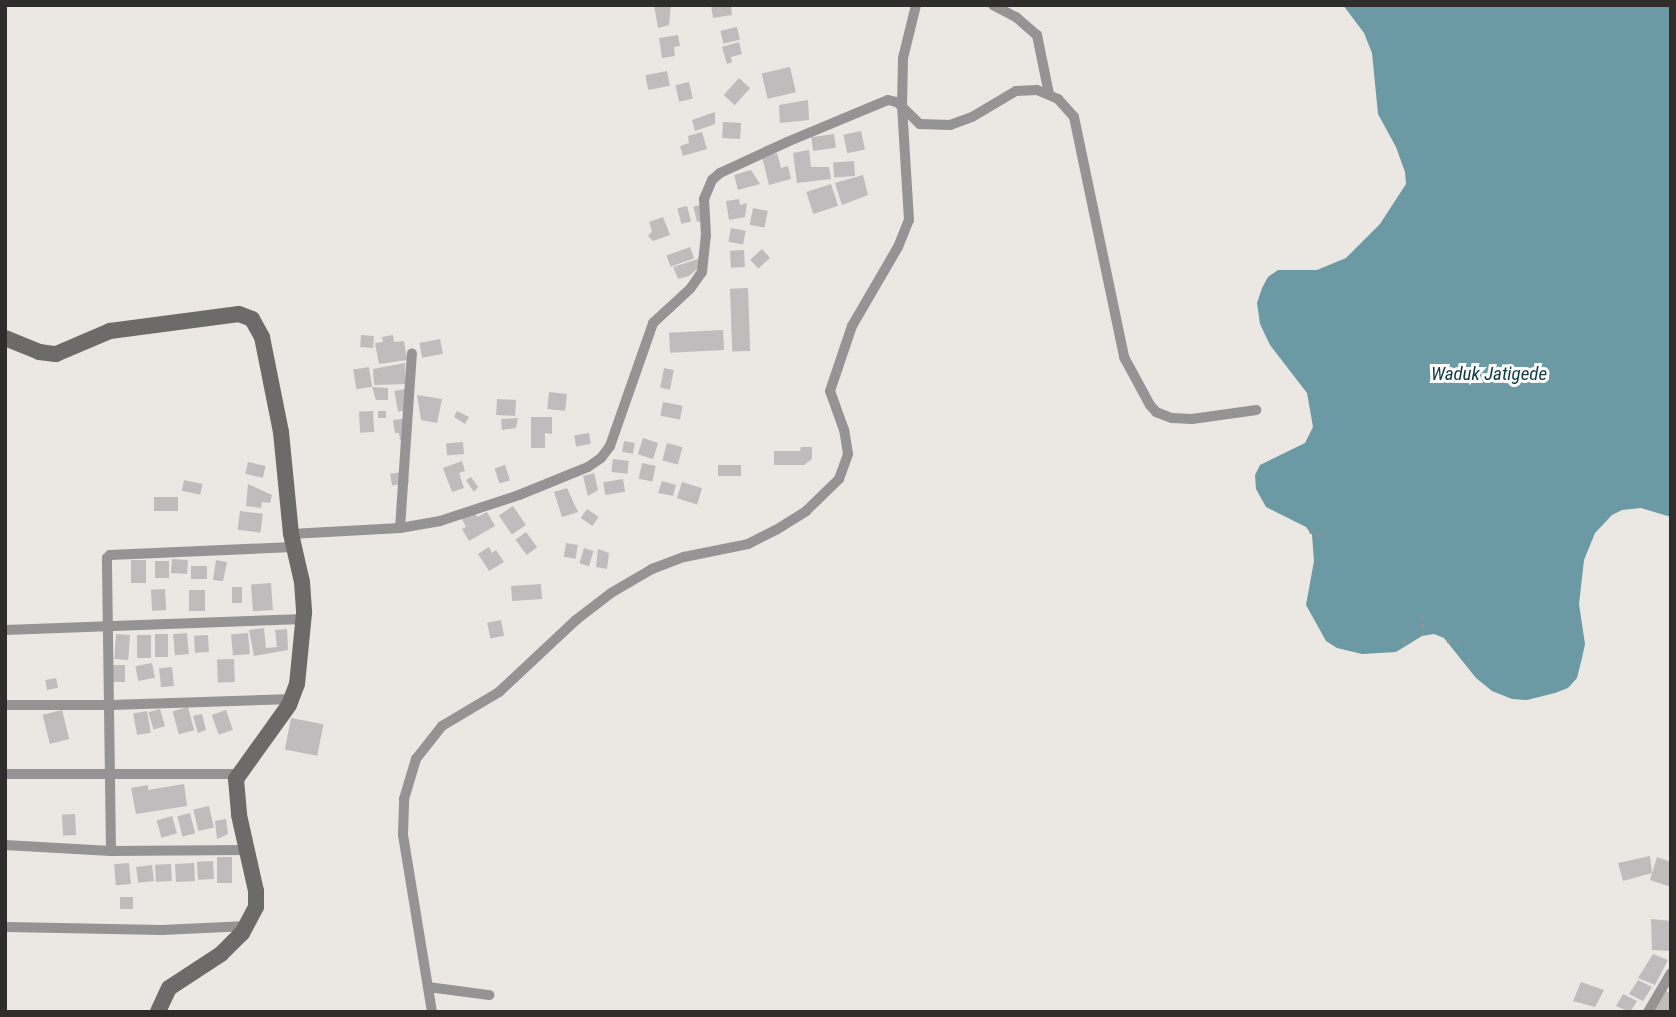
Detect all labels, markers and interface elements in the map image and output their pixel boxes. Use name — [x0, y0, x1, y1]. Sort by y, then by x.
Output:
water label: Waduk Jatigede — [1431, 363, 1547, 385]

